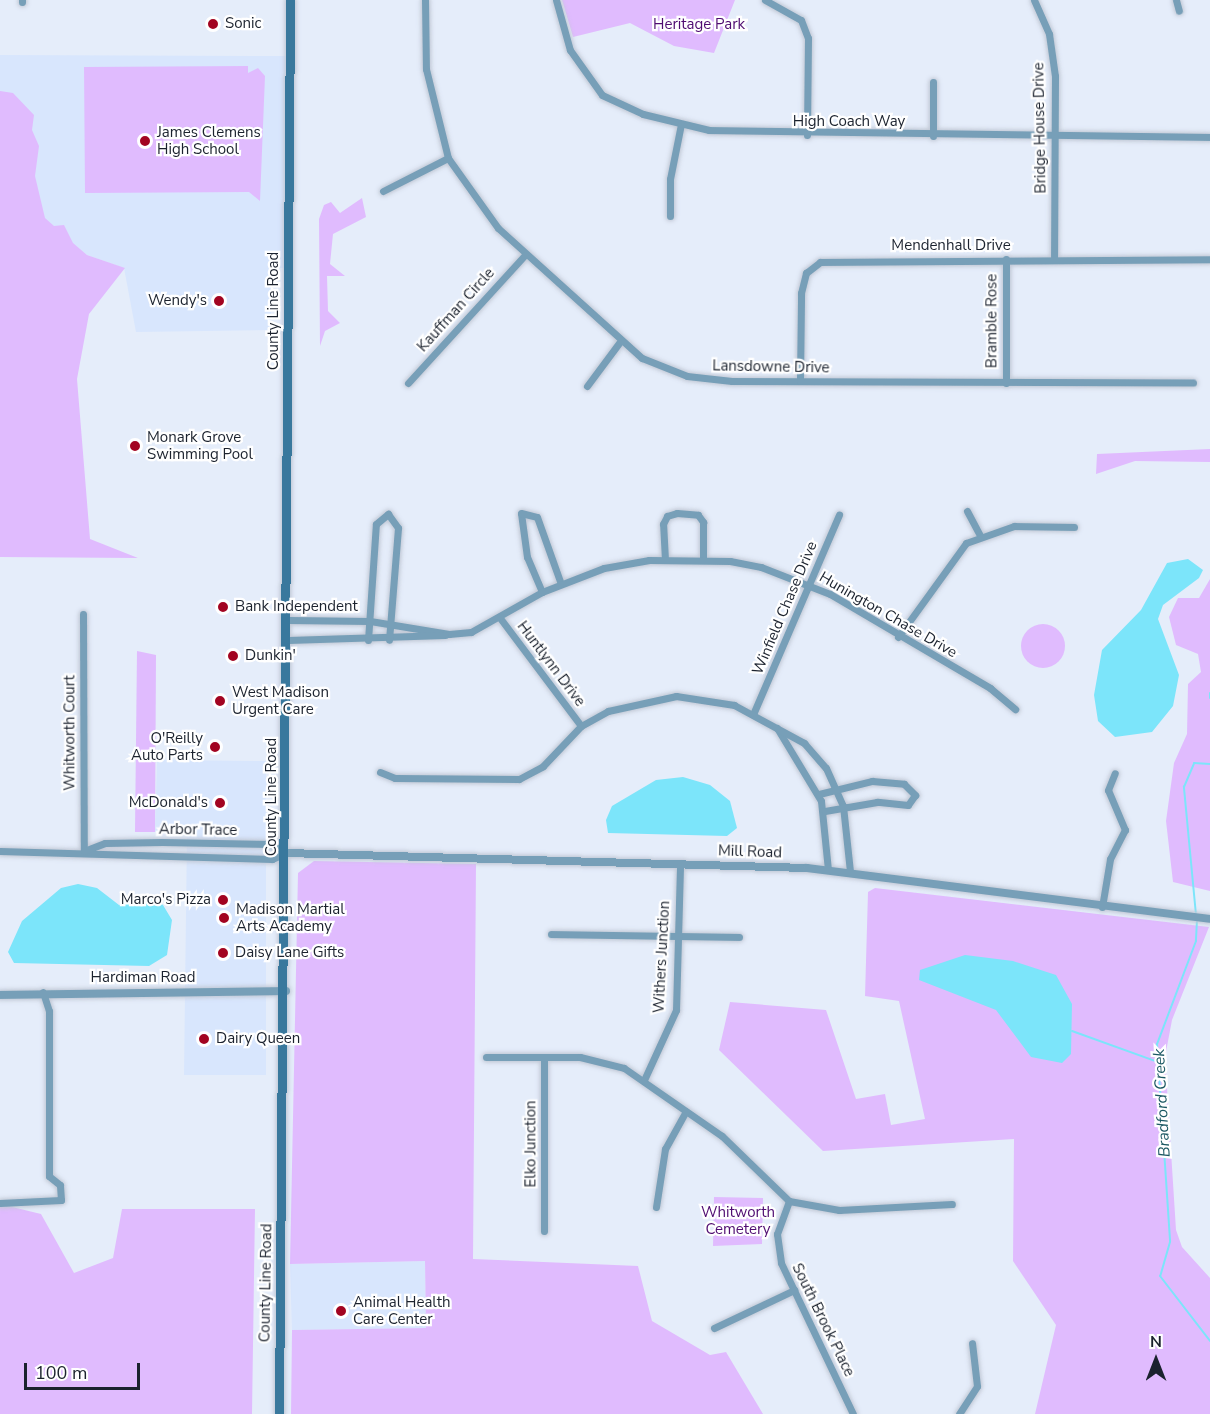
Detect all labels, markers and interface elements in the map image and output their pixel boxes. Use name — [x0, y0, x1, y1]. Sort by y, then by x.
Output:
place label: Sonic — [225, 15, 262, 33]
park label: Heritage Park — [653, 16, 745, 34]
marker: Sonic — [206, 17, 220, 31]
street label: Bridge House Drive — [1030, 62, 1050, 194]
street label: High Coach Way — [793, 113, 905, 131]
place label: James Clemens High School — [157, 123, 261, 158]
marker: James Clemens High School — [138, 134, 152, 148]
street label: Mendenhall Drive — [891, 237, 1011, 255]
street label: County Line Road — [265, 252, 283, 370]
street label: Kauffman Circle — [414, 264, 498, 356]
street label: Bramble Rose — [983, 274, 1001, 368]
place label: Wendy's — [148, 292, 207, 310]
marker: Wendy's — [212, 294, 226, 308]
street label: Lansdowne Drive — [712, 357, 830, 377]
place label: Monark Grove Swimming Pool — [147, 428, 253, 463]
marker: Monark Grove Swimming Pool — [128, 439, 142, 453]
street label: Winfield Chase Drive — [749, 539, 821, 677]
street label: Hunington Chase Drive — [816, 568, 960, 662]
place label: Bank Independent — [235, 598, 358, 616]
marker: Bank Independent — [216, 600, 230, 614]
street label: Huntlynn Drive — [513, 618, 589, 710]
place label: Dunkin' — [245, 647, 296, 665]
marker: Dunkin' — [226, 649, 240, 663]
street label: Whitworth Court — [61, 675, 79, 791]
place label: West Madison Urgent Care — [232, 683, 329, 718]
marker: West Madison Urgent Care — [213, 694, 227, 708]
place label: O'Reilly Auto Parts — [131, 729, 203, 764]
street label: County Line Road — [263, 738, 281, 856]
marker: O'Reilly Auto Parts — [208, 740, 222, 754]
place label: McDonald's — [129, 794, 208, 812]
marker: McDonald's — [213, 796, 227, 810]
street label: Arbor Trace — [159, 820, 237, 840]
street label: Mill Road — [718, 842, 782, 862]
place label: Marco's Pizza — [121, 891, 211, 909]
marker: Marco's Pizza — [216, 893, 230, 907]
place label: Madison Martial Arts Academy — [236, 900, 345, 935]
street label: Withers Junction — [650, 900, 674, 1014]
marker: Madison Martial Arts Academy — [217, 911, 231, 925]
place label: Daisy Lane Gifts — [235, 944, 344, 962]
marker: Daisy Lane Gifts — [216, 946, 230, 960]
street label: Hardiman Road — [91, 969, 195, 987]
place label: Dairy Queen — [216, 1030, 300, 1048]
marker: Dairy Queen — [197, 1032, 211, 1046]
water label: Bradford Creek — [1150, 1048, 1174, 1158]
street label: Elko Junction — [522, 1100, 540, 1188]
park label: Whitworth Cemetery — [701, 1203, 775, 1238]
street label: County Line Road — [256, 1224, 276, 1342]
street label: South Brook Place — [788, 1260, 858, 1380]
place label: Animal Health Care Center — [353, 1293, 450, 1328]
marker: Animal Health Care Center — [334, 1304, 348, 1318]
north arrow — [1126, 1330, 1186, 1390]
text: N — [1150, 1331, 1162, 1353]
scale bar — [27, 1351, 142, 1389]
text: 100 m — [35, 1361, 87, 1385]

